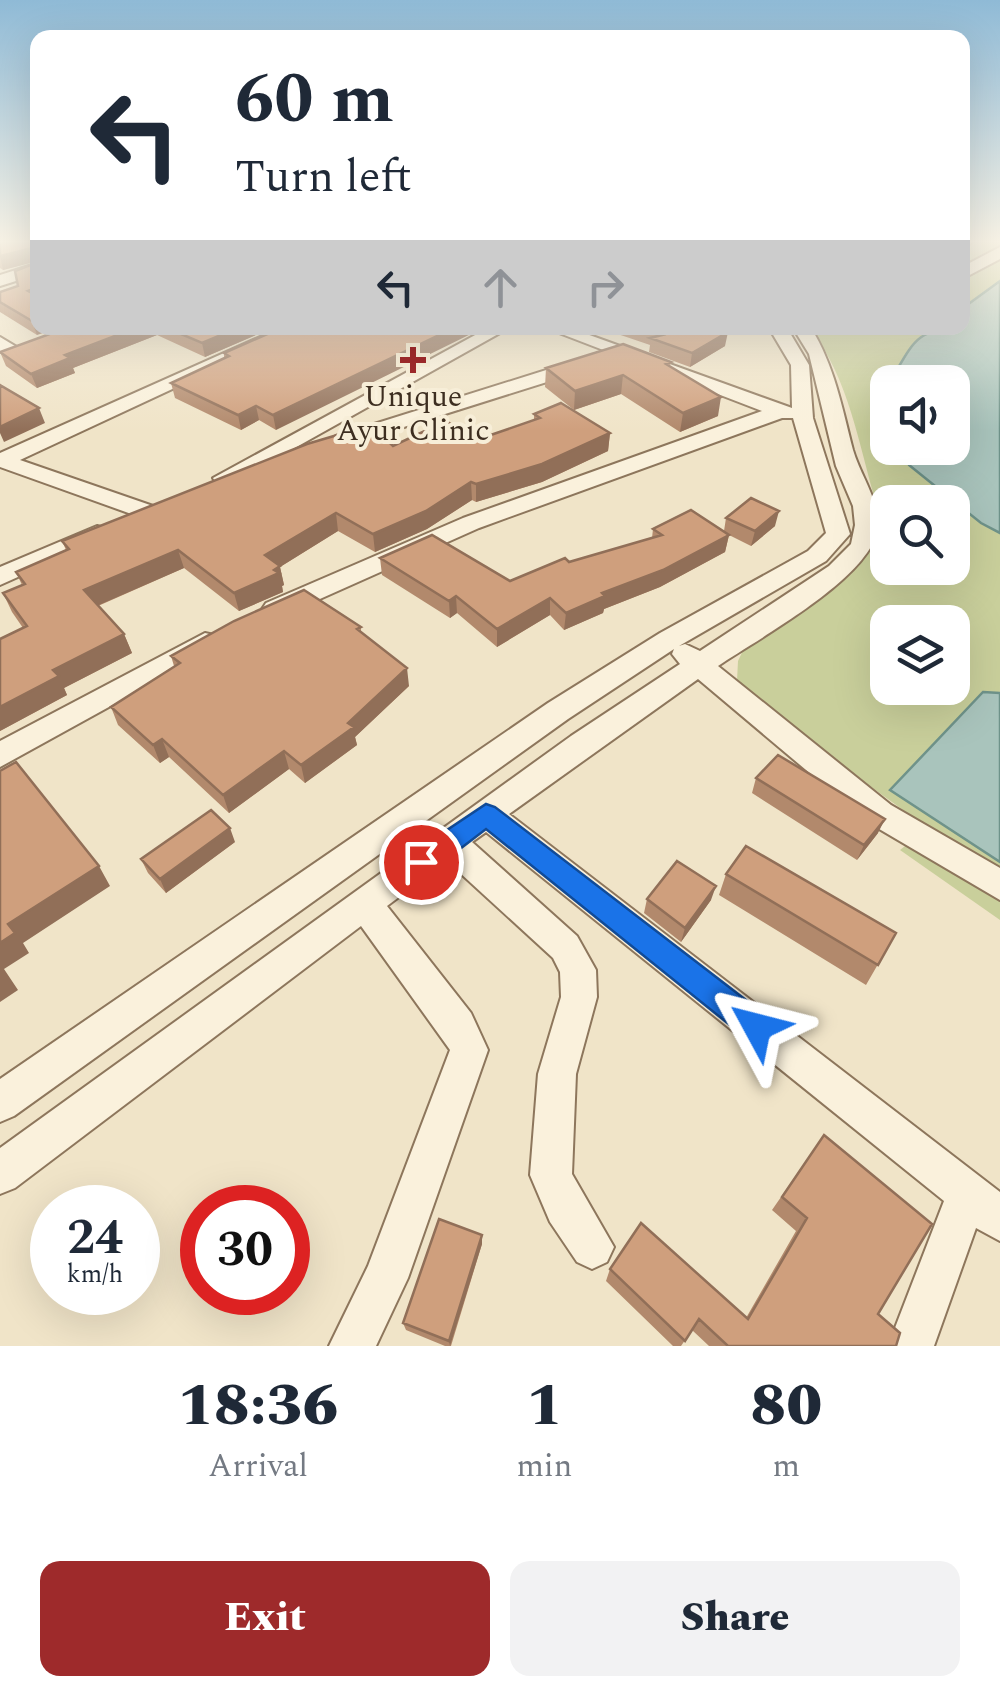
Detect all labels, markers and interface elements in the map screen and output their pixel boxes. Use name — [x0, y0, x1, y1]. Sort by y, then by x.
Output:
text: 60 m — [235, 47, 394, 153]
icon: left — [70, 70, 200, 200]
text: Turn left — [235, 143, 412, 212]
icon: left — [368, 260, 423, 315]
icon: ahead — [473, 260, 528, 315]
icon: right — [578, 260, 633, 315]
marker: Unique Ayur Clinic — [400, 347, 426, 373]
map controls — [870, 365, 970, 705]
button: sound — [870, 365, 970, 465]
place label: Unique Ayur Clinic — [337, 374, 490, 454]
button: search — [870, 485, 970, 585]
button: layers — [870, 605, 970, 705]
pin — [379, 820, 464, 905]
icon: arrive — [394, 835, 449, 890]
position arrow — [705, 975, 809, 1079]
speed limit sign: 30 — [180, 1185, 310, 1315]
text: 24 — [67, 1200, 123, 1276]
text: km/h — [67, 1256, 123, 1294]
text: 18:36 — [178, 1360, 339, 1452]
text: 1 — [526, 1360, 562, 1452]
text: 80 — [750, 1360, 822, 1452]
text: Arrival — [208, 1442, 308, 1491]
text: min — [516, 1442, 572, 1491]
text: m — [772, 1442, 800, 1491]
button: Exit — [40, 1561, 490, 1676]
button: Share — [510, 1561, 960, 1676]

